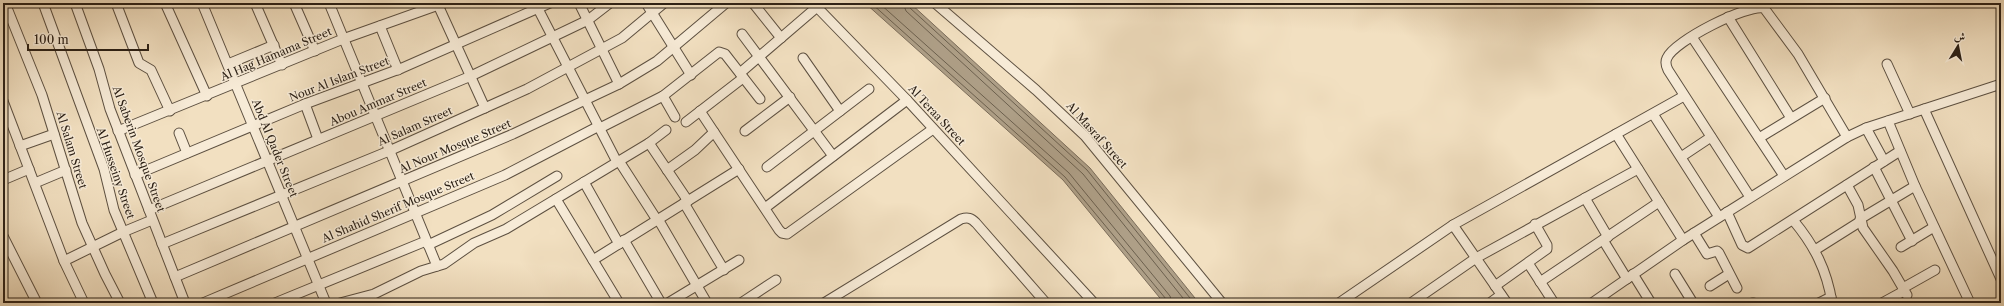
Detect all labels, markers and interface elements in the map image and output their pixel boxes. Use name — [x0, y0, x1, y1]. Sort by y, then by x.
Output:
street label: Al Hag Hamama Street — [217, 24, 334, 84]
scale bar — [28, 26, 148, 52]
north arrow — [1938, 26, 1978, 66]
text: ش — [1953, 28, 1966, 44]
text: 100 m — [34, 32, 69, 47]
street label: Nour Al Islam Street — [287, 53, 391, 105]
street label: Abou Ammar Street — [327, 75, 429, 129]
street label: Al Teraa Street — [905, 81, 969, 148]
street label: Al Saberin Mosque Street — [109, 83, 168, 214]
street label: Abd Al Qader Street — [249, 96, 301, 199]
street label: Al Masraf Street — [1063, 98, 1131, 171]
street label: Al Salam Street — [375, 103, 455, 149]
street label: Al Salam Street — [53, 109, 90, 190]
street label: Al Nour Mosque Street — [396, 116, 513, 176]
street label: Al Husseiny Street — [93, 124, 138, 221]
street label: Al Shahid Sherif Mosque Street — [319, 168, 476, 246]

